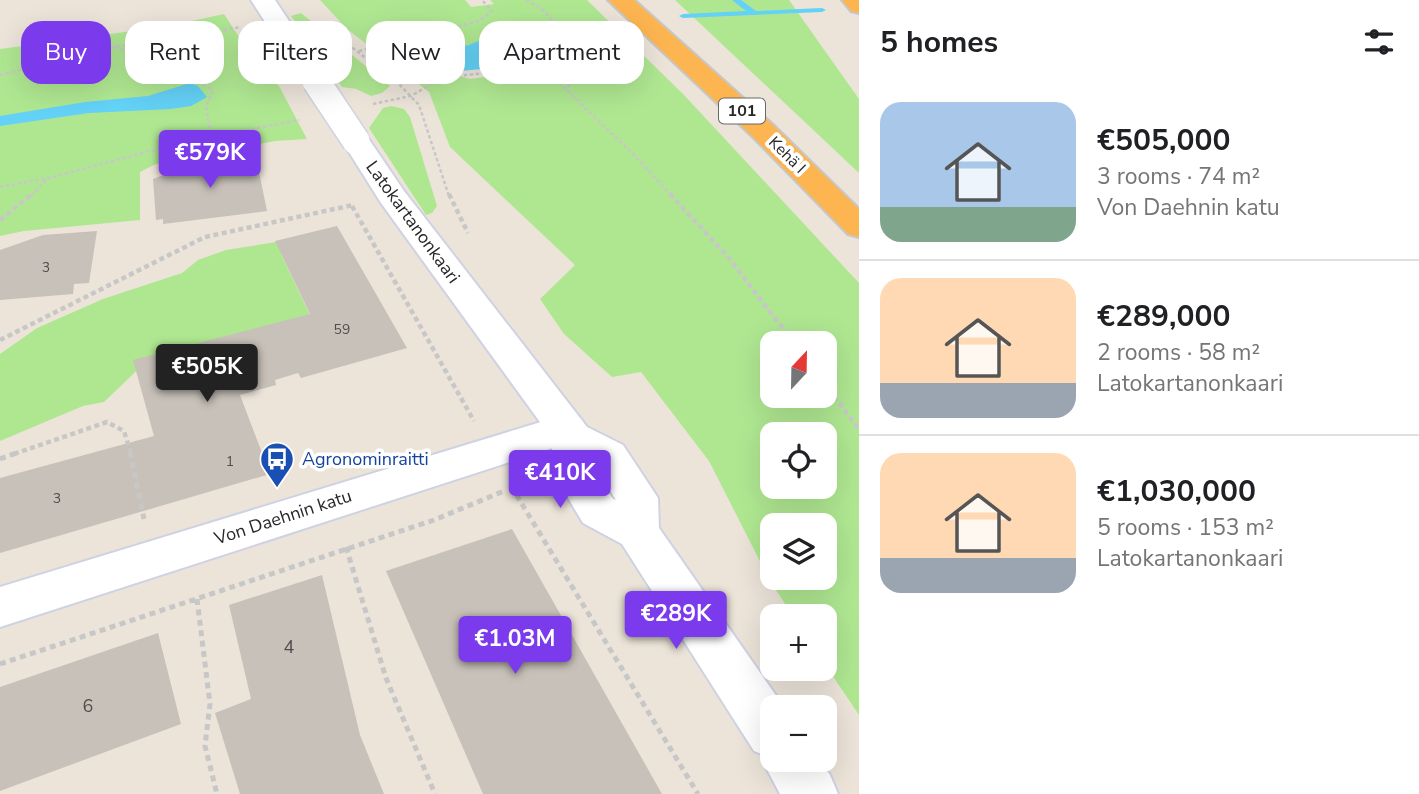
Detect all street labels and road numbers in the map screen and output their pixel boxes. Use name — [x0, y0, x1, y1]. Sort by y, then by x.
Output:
road number: 101 — [719, 99, 765, 124]
street label: Kehä I — [764, 132, 810, 178]
street label: Latokartanonkaari — [360, 156, 466, 288]
street label: Von Daehnin katu — [210, 483, 355, 551]

